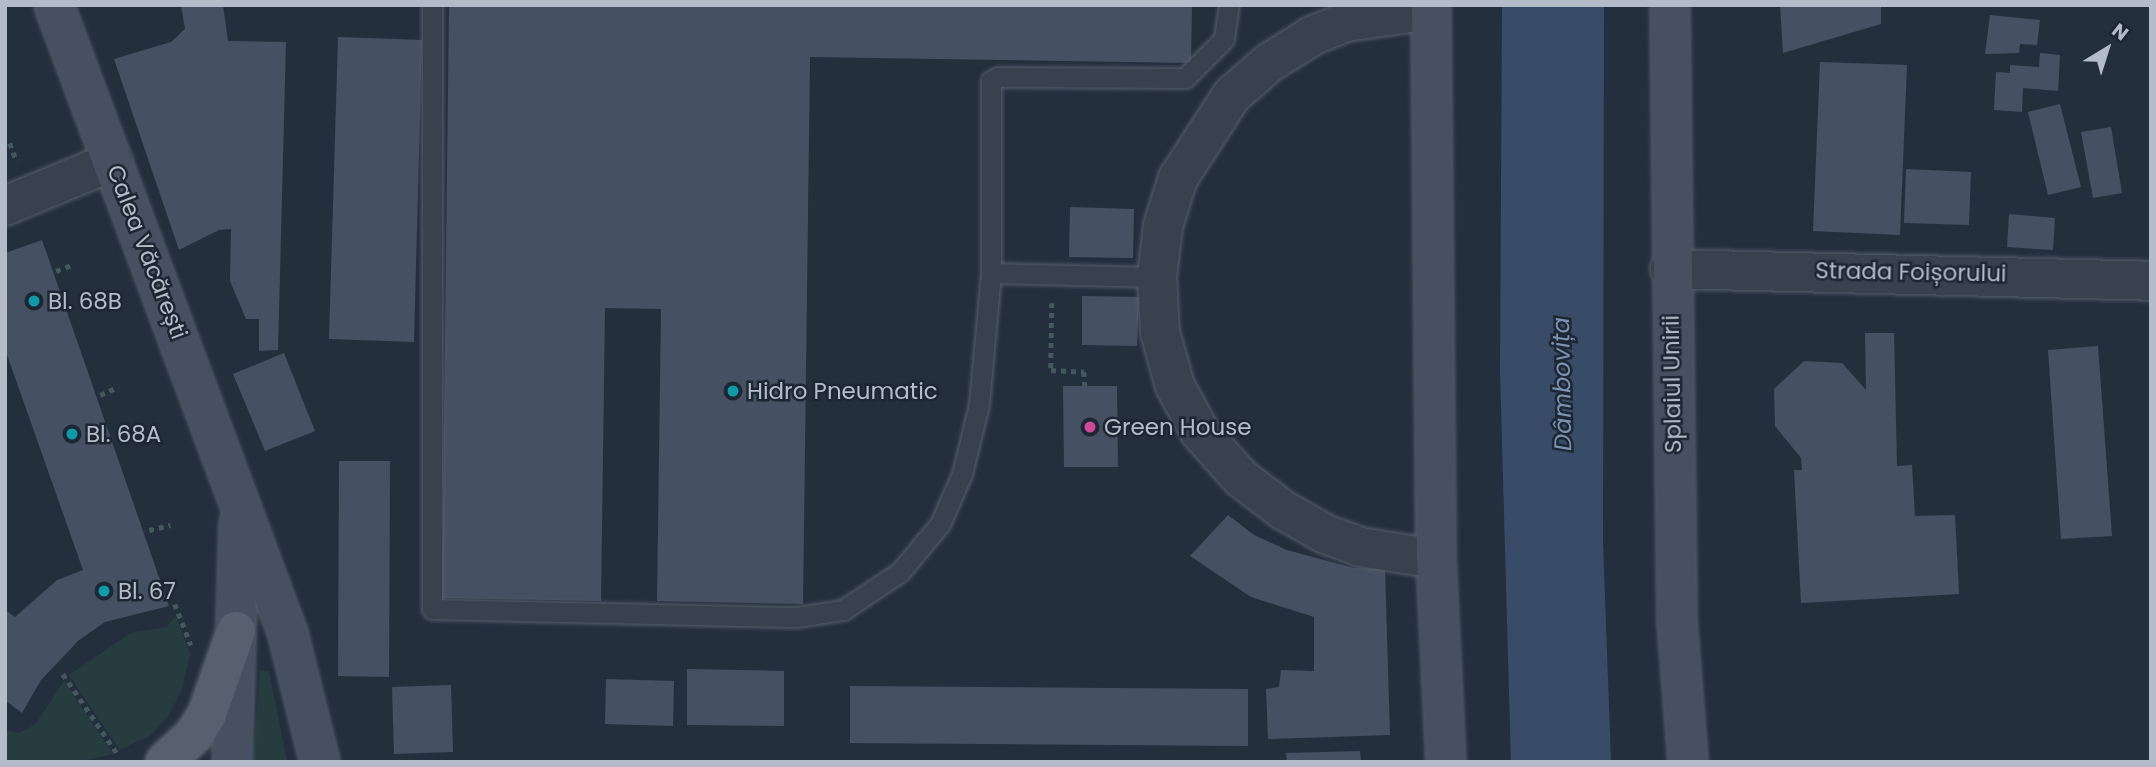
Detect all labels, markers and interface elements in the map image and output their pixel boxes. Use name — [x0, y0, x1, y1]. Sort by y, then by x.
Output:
north arrow — [2072, 14, 2142, 84]
text: N — [2106, 17, 2134, 47]
street label: Calea Văcărești — [101, 161, 193, 343]
street label: Strada Foișorului — [1815, 257, 2007, 287]
place label: Bl. 68B — [48, 287, 122, 315]
marker: Bl. 68B — [26, 293, 42, 309]
street label: Splaiul Unirii — [1657, 315, 1687, 453]
water label: Dâmbovița — [1546, 317, 1578, 451]
place label: Hidro Pneumatic — [747, 377, 938, 405]
marker: Hidro Pneumatic — [725, 383, 741, 399]
place label: Green House — [1104, 413, 1251, 441]
marker: Green House — [1082, 419, 1098, 435]
place label: Bl. 68A — [86, 420, 161, 448]
marker: Bl. 68A — [64, 426, 80, 442]
place label: Bl. 67 — [118, 577, 176, 605]
marker: Bl. 67 — [96, 583, 112, 599]

